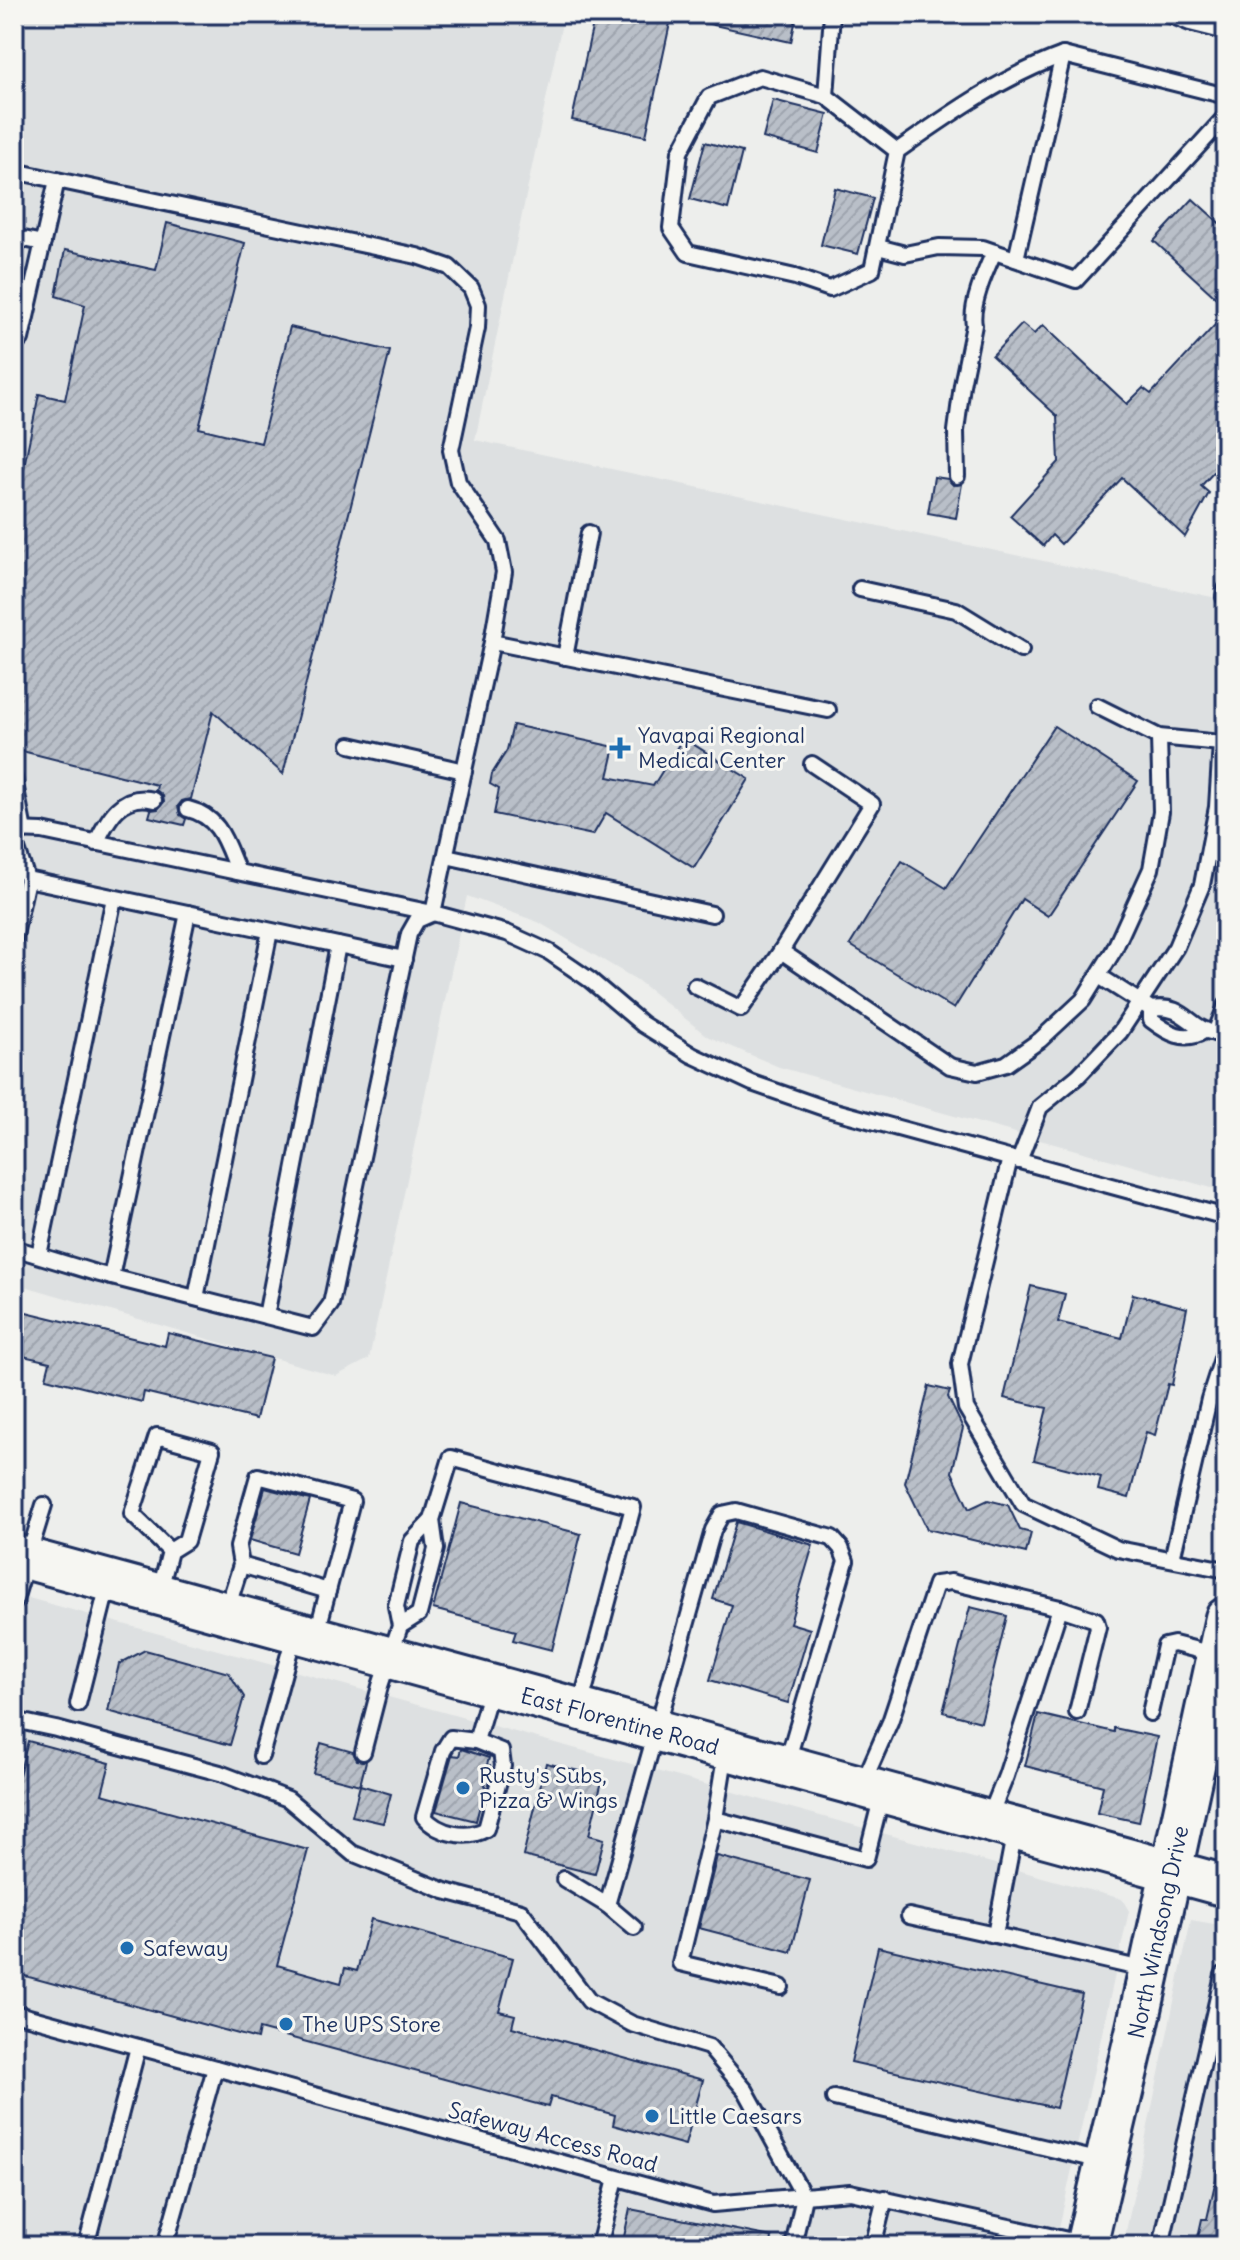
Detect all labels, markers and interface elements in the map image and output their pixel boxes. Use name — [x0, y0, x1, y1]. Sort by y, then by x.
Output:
place label: Yavapai Regional Medical Center — [638, 721, 805, 774]
marker: Yavapai Regional Medical Center — [609, 737, 631, 759]
street label: East Florentine Road — [518, 1681, 722, 1761]
place label: Rusty's Subs, Pizza & Wings — [479, 1761, 618, 1814]
marker: Rusty's Subs, Pizza & Wings — [454, 1779, 472, 1797]
street label: North Windsong Drive — [1122, 1823, 1194, 2041]
place label: Safeway — [143, 1934, 229, 1962]
marker: Safeway — [118, 1939, 136, 1957]
place label: The UPS Store — [302, 2010, 441, 2038]
marker: The UPS Store — [277, 2015, 295, 2033]
street label: Safeway Access Road — [445, 2096, 661, 2178]
place label: Little Caesars — [668, 2102, 802, 2130]
marker: Little Caesars — [643, 2107, 661, 2125]

